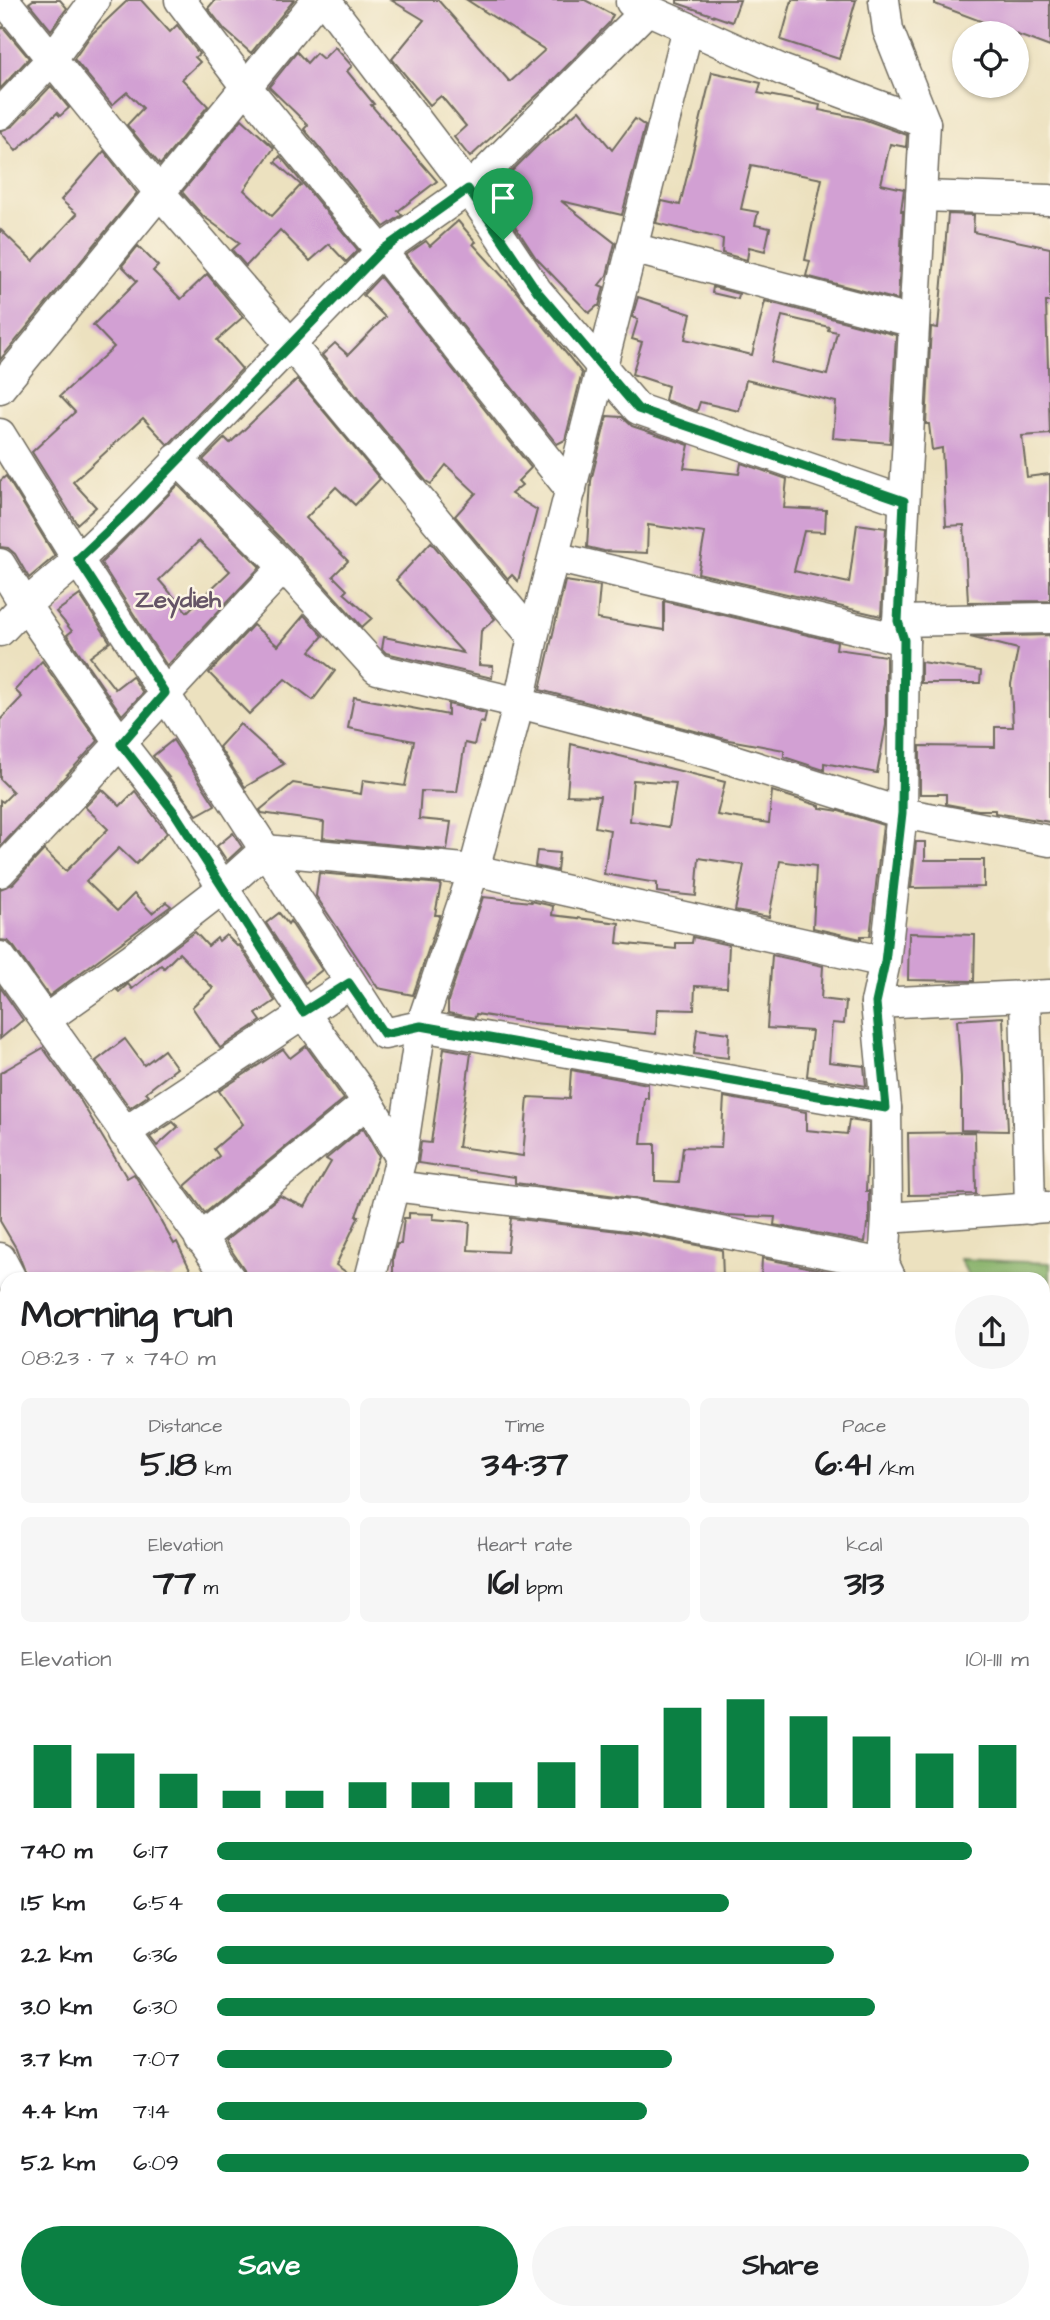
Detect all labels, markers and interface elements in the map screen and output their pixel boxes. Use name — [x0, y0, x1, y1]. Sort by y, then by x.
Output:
map controls — [952, 21, 1029, 98]
button: locate — [952, 21, 1029, 98]
pin — [473, 168, 533, 240]
icon: arrive — [484, 179, 522, 217]
district label: Zeydieh — [135, 583, 222, 619]
text: Morning run — [21, 1290, 233, 1342]
button: share — [955, 1295, 1029, 1369]
text: 08:23 · 7 × 740 m — [21, 1342, 216, 1374]
text: Distance — [149, 1413, 223, 1440]
text: Time — [505, 1413, 545, 1440]
text: Pace — [842, 1413, 886, 1440]
text: 5.18 — [140, 1440, 197, 1489]
text: 34:37 — [482, 1440, 568, 1489]
text: 6:41 — [815, 1440, 871, 1489]
text: km — [197, 1456, 231, 1483]
text: /km — [871, 1456, 914, 1483]
text: Elevation — [148, 1532, 223, 1559]
text: Heart rate — [477, 1532, 573, 1559]
text: kcal — [846, 1532, 883, 1559]
text: 77 — [153, 1559, 196, 1608]
text: 161 — [488, 1559, 519, 1608]
text: 313 — [844, 1559, 884, 1608]
text: m — [196, 1575, 218, 1602]
text: bpm — [519, 1575, 562, 1602]
text: Elevation — [21, 1643, 112, 1675]
text: 101–111 m — [966, 1643, 1029, 1675]
text: 740 m — [21, 1835, 92, 1867]
text: 6:17 — [133, 1835, 168, 1867]
text: 1.5 km — [21, 1887, 85, 1919]
text: 6:54 — [133, 1887, 183, 1919]
text: 2.2 km — [21, 1939, 92, 1971]
text: 6:36 — [133, 1939, 177, 1971]
text: 3.0 km — [21, 1991, 92, 2023]
text: 6:30 — [133, 1991, 177, 2023]
text: 3.7 km — [21, 2043, 91, 2075]
text: 7:07 — [133, 2043, 180, 2075]
text: 4.4 km — [21, 2095, 97, 2127]
text: 7:14 — [133, 2095, 170, 2127]
text: 5.2 km — [21, 2147, 95, 2179]
text: 6:09 — [133, 2147, 179, 2179]
button: Save — [21, 2226, 518, 2306]
button: Share — [532, 2226, 1029, 2306]

